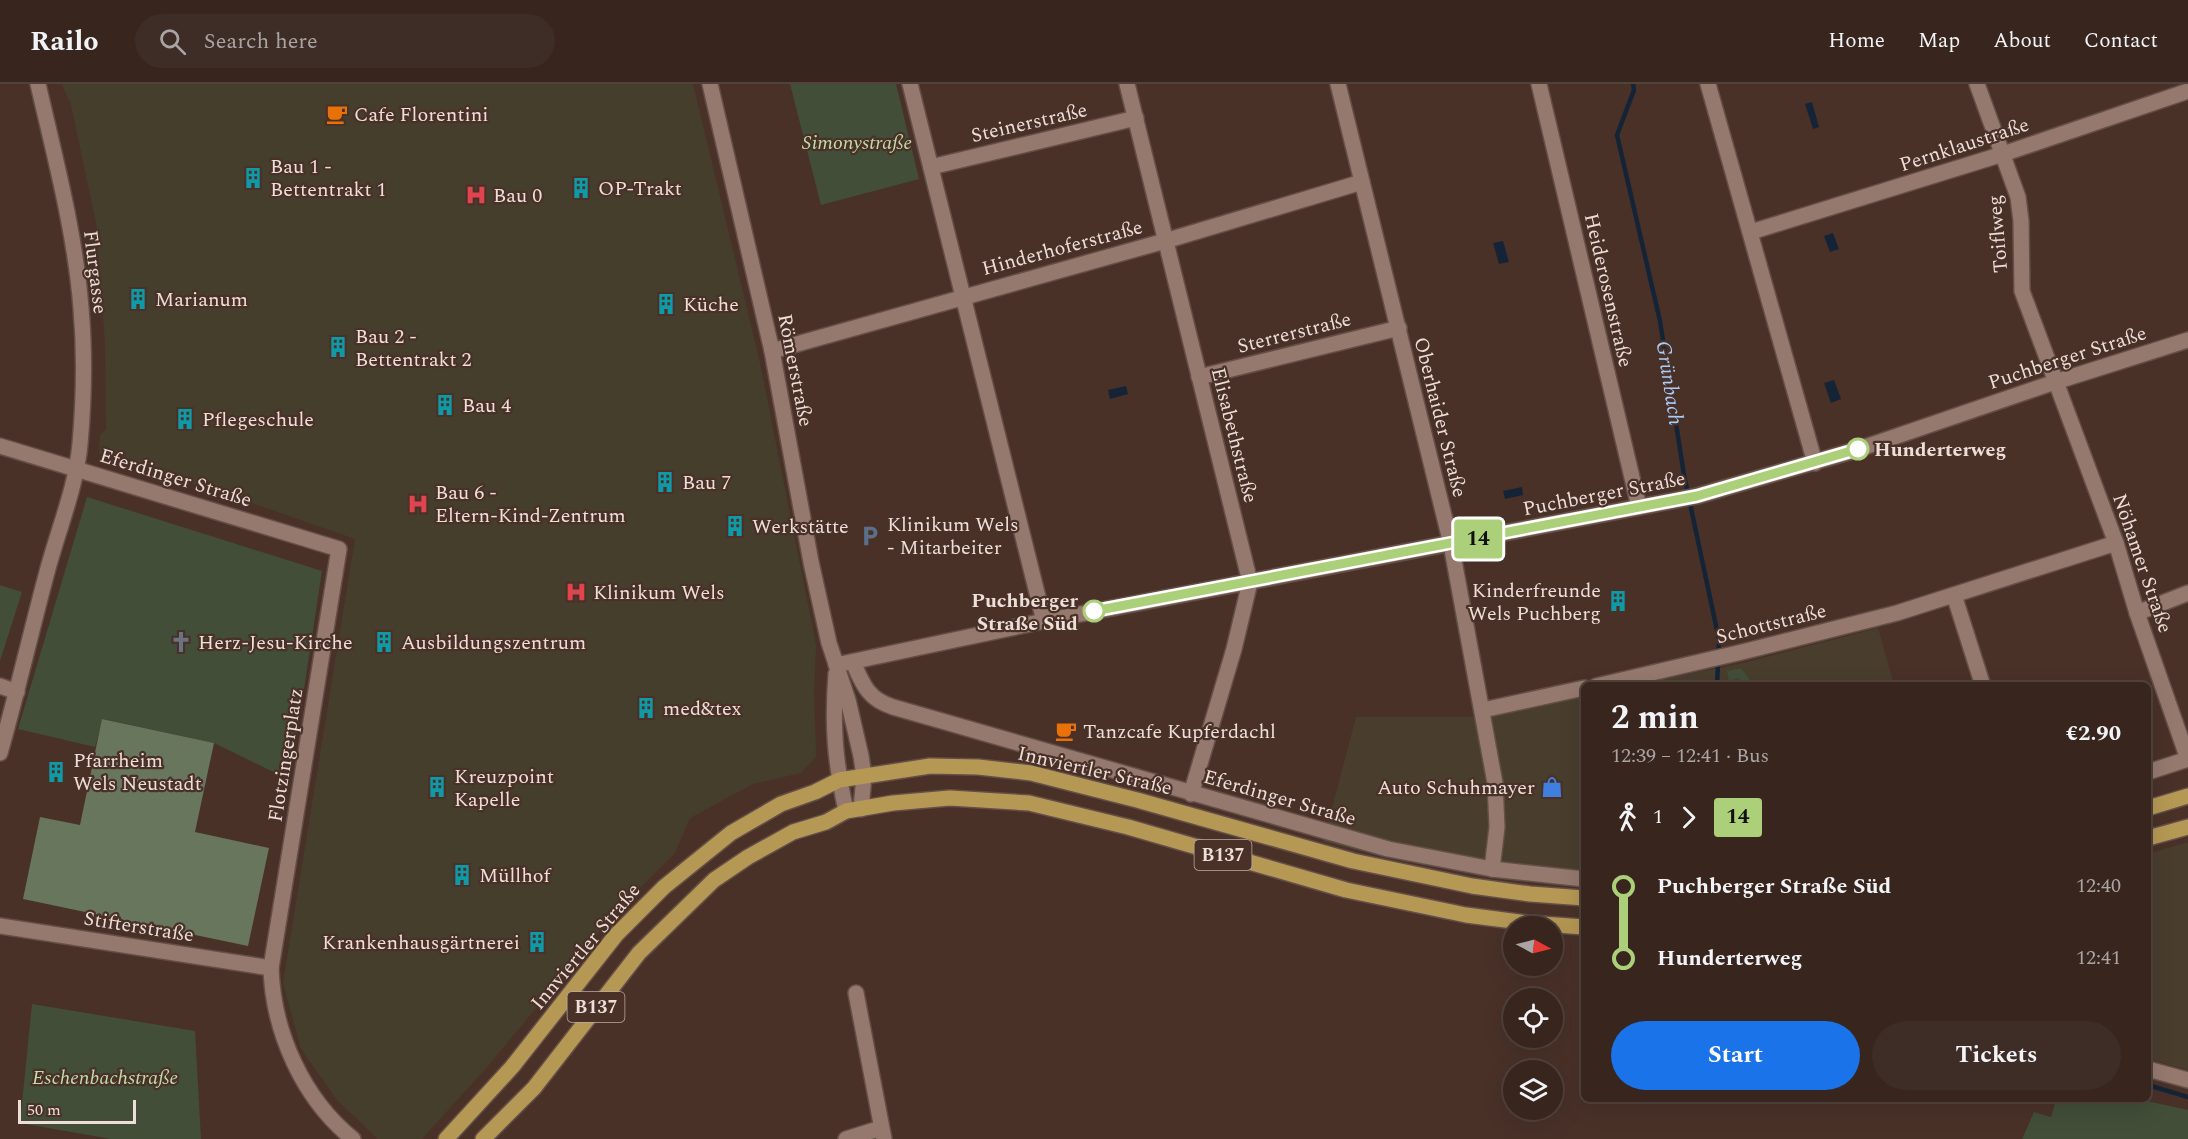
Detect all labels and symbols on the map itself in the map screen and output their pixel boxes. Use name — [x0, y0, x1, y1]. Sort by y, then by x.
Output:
street label: Steinerstraße — [968, 95, 1090, 151]
place label: Cafe Florentini — [354, 100, 489, 130]
cafe icon: Cafe Florentini — [325, 102, 349, 126]
street label: Pernklaustraße — [1896, 110, 2033, 180]
park label: Simonystraße — [802, 128, 912, 158]
place label: Bau 1 - Bettentrakt 1 — [270, 152, 386, 205]
building icon: Bau 1 - Bettentrakt 1 — [241, 166, 265, 190]
place label: OP-Trakt — [598, 174, 682, 204]
building icon: OP-Trakt — [569, 176, 593, 200]
place label: Bau 0 — [493, 181, 542, 211]
hospital icon: Bau 0 — [464, 183, 488, 207]
street label: Toiflweg — [1980, 194, 2016, 274]
street label: Heiderosenstraße — [1576, 210, 1640, 370]
street label: Hinderhoferstraße — [979, 212, 1146, 284]
street label: Flurgasse — [75, 229, 115, 316]
place label: Marianum — [155, 285, 248, 315]
building icon: Marianum — [126, 287, 150, 311]
place label: Küche — [683, 290, 739, 320]
building icon: Küche — [654, 292, 678, 316]
street label: Sterrerstraße — [1234, 304, 1354, 362]
street label: Römerstraße — [769, 311, 821, 429]
street label: Puchberger Straße — [1984, 318, 2150, 398]
place label: Bau 2 - Bettentrakt 2 — [355, 322, 471, 375]
street label: Oberhaider Straße — [1406, 334, 1474, 501]
building icon: Bau 2 - Bettentrakt 2 — [326, 335, 350, 359]
water label: Grünbach — [1647, 339, 1691, 428]
street label: Elisabethstraße — [1203, 364, 1265, 506]
place label: Bau 4 — [462, 391, 511, 421]
building icon: Bau 4 — [433, 393, 457, 417]
place label: Pflegeschule — [202, 405, 314, 435]
building icon: Pflegeschule — [173, 407, 197, 431]
place label: Hunderterweg — [1874, 435, 2006, 465]
marker: Hunderterweg — [1847, 438, 1869, 460]
street label: Eferdinger Straße — [96, 441, 255, 515]
street label: Puchberger Straße — [1520, 464, 1688, 524]
place label: Bau 7 — [682, 468, 731, 498]
building icon: Bau 7 — [653, 470, 677, 494]
place label: Bau 6 - Eltern-Kind-Zentrum — [435, 478, 626, 531]
street label: Nöhamer Straße — [2104, 490, 2180, 637]
hospital icon: Bau 6 - Eltern-Kind-Zentrum — [406, 492, 430, 516]
place label: Klinikum Wels - Mitarbeiter — [887, 510, 1019, 563]
place label: Werkstätte — [752, 512, 849, 542]
building icon: Werkstätte — [723, 514, 747, 538]
line badge: 14 — [1451, 520, 1505, 558]
parking icon: Klinikum Wels - Mitarbeiter — [858, 524, 882, 548]
place label: Kinderfreunde Wels Puchberg — [1468, 576, 1601, 629]
place label: Klinikum Wels — [593, 578, 725, 608]
hospital icon: Klinikum Wels — [564, 580, 588, 604]
place label: Puchberger Straße Süd — [971, 586, 1078, 639]
building icon: Kinderfreunde Wels Puchberg — [1606, 589, 1630, 613]
street label: Schottstraße — [1713, 596, 1829, 652]
marker: Puchberger Straße Süd — [1083, 600, 1105, 622]
place label: Herz-Jesu-Kirche — [198, 628, 353, 658]
place label: Ausbildungszentrum — [401, 628, 586, 658]
church icon: Herz-Jesu-Kirche — [169, 630, 193, 654]
building icon: Ausbildungszentrum — [372, 630, 396, 654]
street label: Flotzingerplatz — [261, 686, 311, 824]
place label: med&tex — [663, 694, 742, 724]
building icon: med&tex — [634, 696, 658, 720]
place label: Tanzcafe Kupferdachl — [1083, 717, 1276, 747]
cafe icon: Tanzcafe Kupferdachl — [1054, 719, 1078, 743]
street label: Innviertler Straße — [1015, 739, 1175, 803]
place label: Pfarrheim Wels Neustadt — [73, 746, 202, 799]
building icon: Pfarrheim Wels Neustadt — [44, 760, 68, 784]
place label: Kreuzpoint Kapelle — [454, 762, 554, 815]
street label: Eferdinger Straße — [1200, 762, 1360, 834]
place label: Auto Schuhmayer — [1377, 773, 1535, 803]
building icon: Kreuzpoint Kapelle — [425, 775, 449, 799]
shop icon: Auto Schuhmayer — [1540, 775, 1564, 799]
road number: B137 — [1194, 840, 1252, 870]
place label: Müllhof — [479, 861, 553, 891]
building icon: Müllhof — [450, 863, 474, 887]
street label: Innviertler Straße — [524, 877, 648, 1017]
street label: Stifterstraße — [82, 903, 196, 950]
north arrow — [1503, 916, 1563, 976]
place label: Krankenhausgärtnerei — [322, 928, 520, 958]
building icon: Krankenhausgärtnerei — [525, 930, 549, 954]
road number: B137 — [568, 992, 624, 1022]
park label: Eschenbachstraße — [32, 1063, 178, 1093]
scale bar — [18, 1097, 136, 1124]

